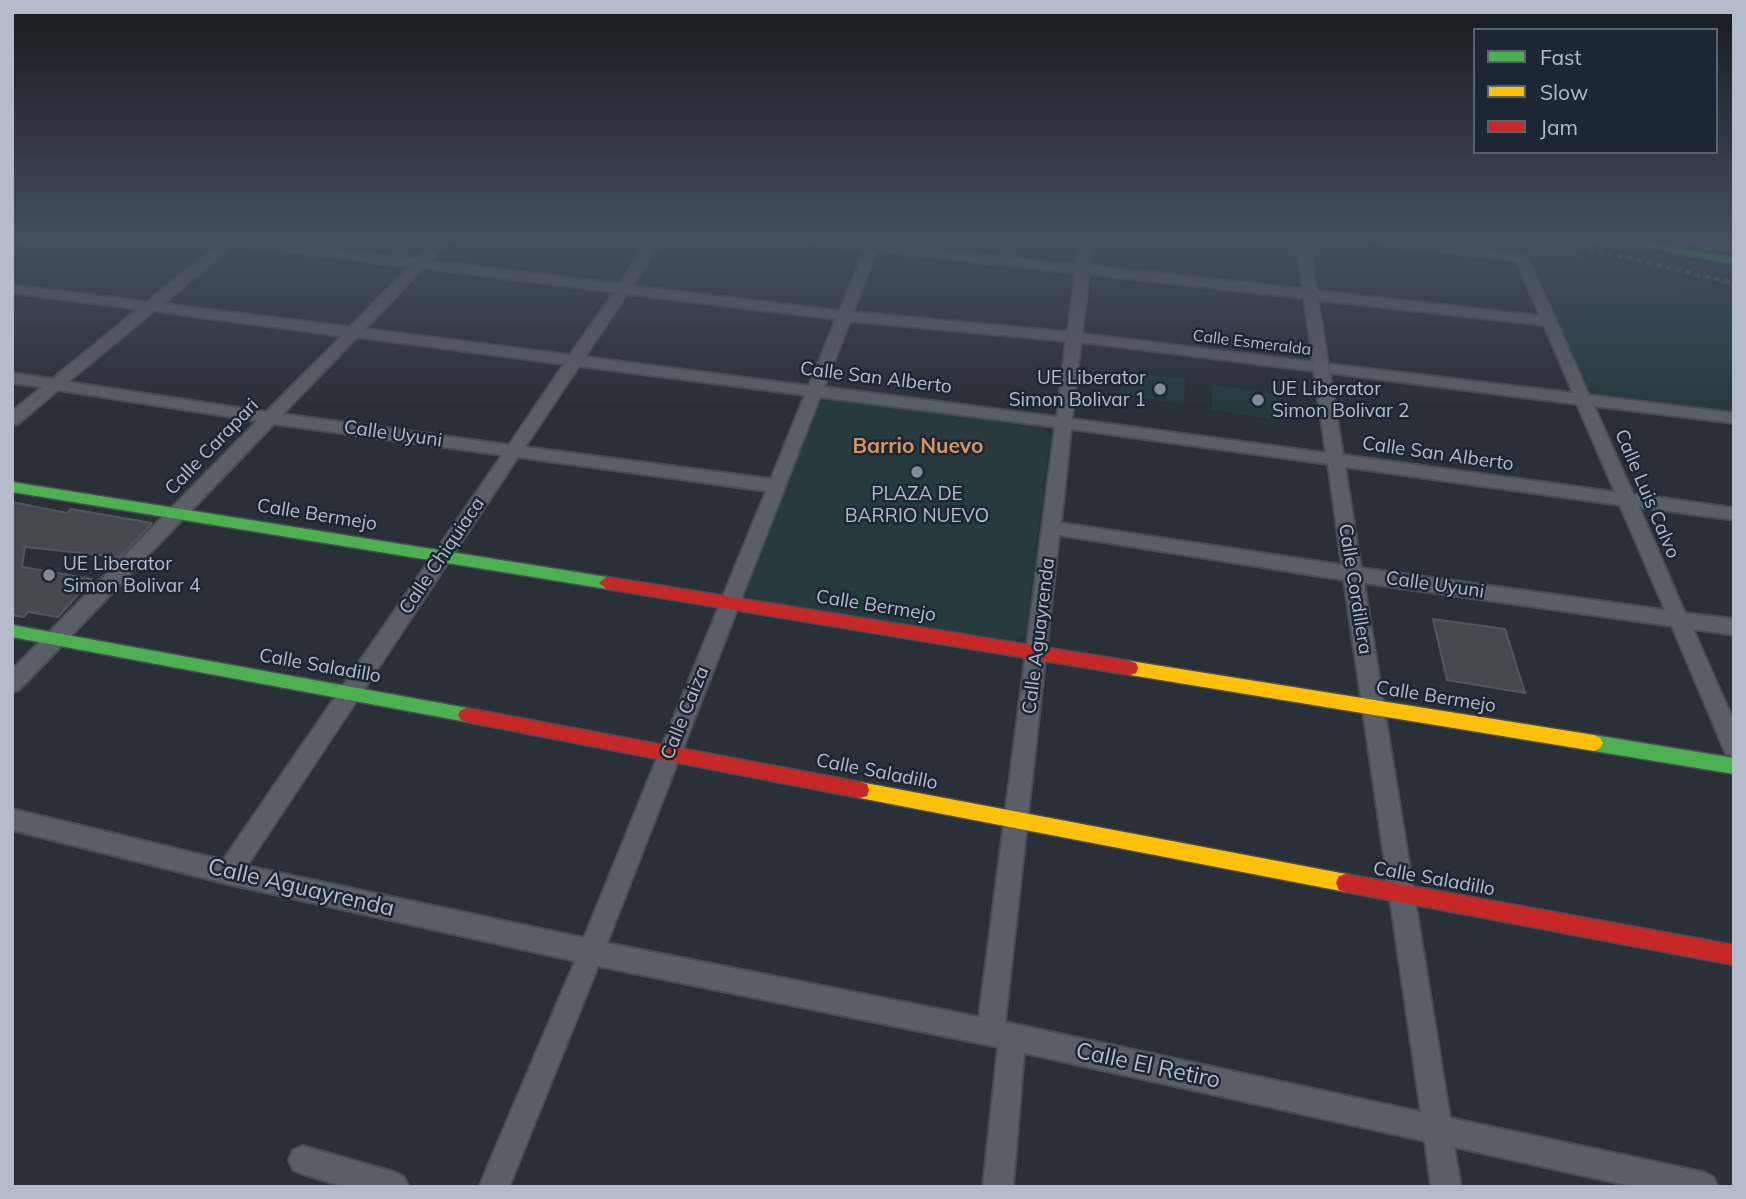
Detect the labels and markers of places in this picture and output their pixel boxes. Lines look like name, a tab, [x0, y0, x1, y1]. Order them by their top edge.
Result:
place label: UE Liberator Simon Bolivar 1	[1009, 367, 1146, 411]
place label: UE Liberator Simon Bolivar 2	[1272, 378, 1409, 422]
marker: UE Liberator Simon Bolivar 1	[1152, 381, 1168, 397]
marker: UE Liberator Simon Bolivar 2	[1250, 392, 1266, 408]
marker: PLAZA DE BARRIO NUEVO	[909, 464, 925, 480]
place label: PLAZA DE BARRIO NUEVO	[845, 483, 989, 527]
place label: UE Liberator Simon Bolivar 4	[63, 553, 200, 597]
marker: UE Liberator Simon Bolivar 4	[41, 567, 57, 583]

